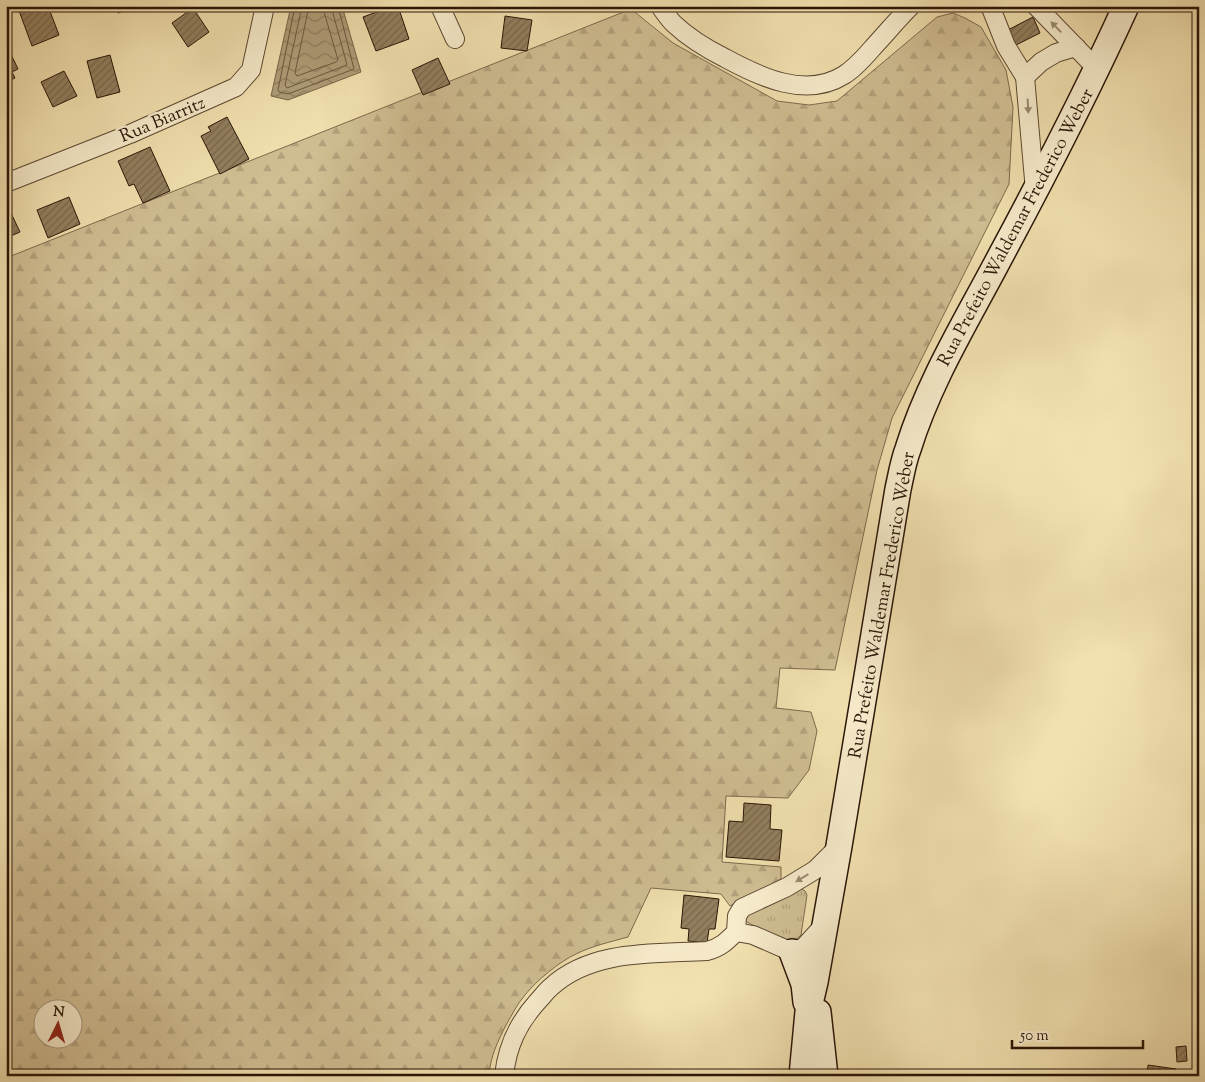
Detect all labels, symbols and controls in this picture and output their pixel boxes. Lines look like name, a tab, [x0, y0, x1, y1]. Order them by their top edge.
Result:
one-way arrow	[1051, 21, 1063, 33]
street label: Rua Prefeito Waldemar Frederico Weber	[932, 84, 1101, 371]
street label: Rua Biarritz	[116, 91, 210, 151]
one-way arrow	[1024, 99, 1032, 115]
street label: Rua Prefeito Waldemar Frederico Weber	[843, 450, 923, 761]
one-way arrow	[796, 873, 809, 882]
north arrow	[32, 1000, 82, 1050]
text: N	[53, 1003, 65, 1023]
scale bar	[1012, 1017, 1144, 1049]
text: 50 m	[1019, 1026, 1049, 1047]

